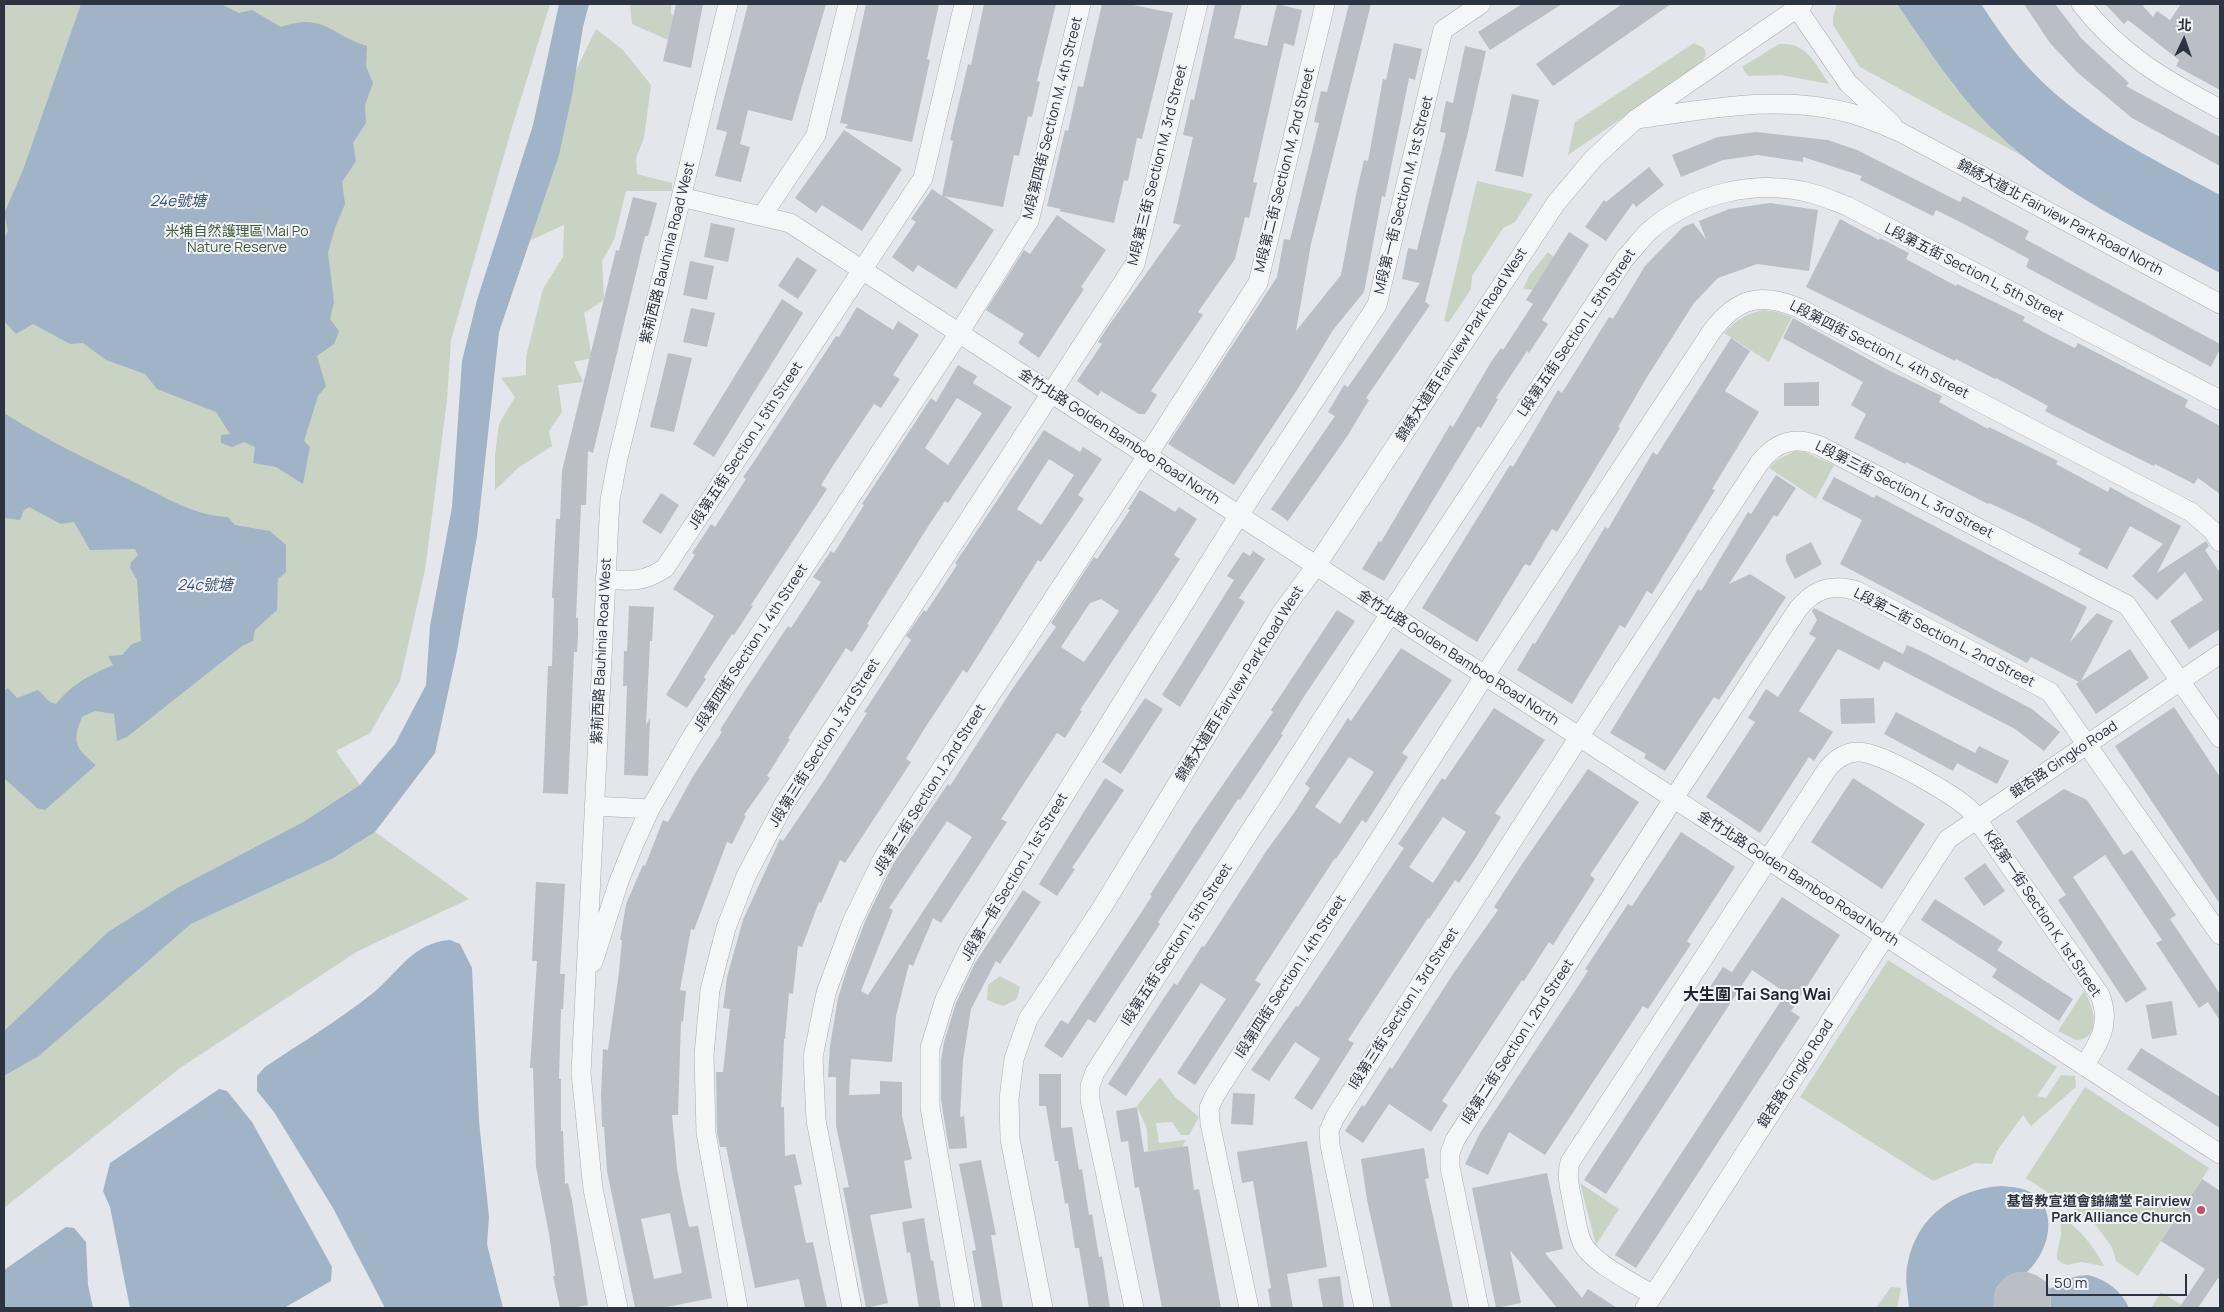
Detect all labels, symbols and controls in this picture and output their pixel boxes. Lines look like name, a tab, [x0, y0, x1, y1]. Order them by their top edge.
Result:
street label: M段第四街 Section M, 4th Street	[1020, 15, 1086, 221]
north arrow	[2159, 15, 2209, 65]
text: 北	[2177, 15, 2192, 34]
street label: M段第三街 Section M, 3rd Street	[1125, 63, 1191, 267]
street label: M段第二街 Section M, 2nd Street	[1251, 66, 1319, 274]
street label: M段第一街 Section M, 1st Street	[1371, 94, 1437, 296]
street label: 錦綉大道北 Fairview Park Road North	[1954, 156, 2166, 280]
street label: 紫荊西路 Bauhinia Road West	[637, 160, 699, 346]
water label: 24e號塘	[150, 193, 206, 211]
street label: L段第五街 Section L, 5th Street	[1882, 220, 2066, 326]
park label: 米埔自然護理區 Mai Po Nature Reserve	[165, 224, 309, 256]
street label: 錦綉大道西 Fairview Park Road West	[1393, 245, 1531, 445]
street label: L段第五街 Section L, 5th Street	[1515, 246, 1639, 420]
street label: L段第四街 Section L, 4th Street	[1787, 297, 1971, 403]
street label: J段第五街 Section J, 5th Street	[685, 359, 807, 533]
street label: 金竹北路 Golden Bamboo Road North	[1015, 366, 1223, 508]
street label: L段第三街 Section L, 3rd Street	[1812, 438, 1996, 542]
street label: 紫荊西路 Bauhinia Road West	[589, 557, 615, 745]
street label: J段第四街 Section J, 4th Street	[690, 561, 812, 735]
water label: 24c號塘	[177, 577, 233, 595]
street label: 錦綉大道西 Fairview Park Road West	[1173, 583, 1307, 785]
street label: L段第二街 Section L, 2nd Street	[1851, 585, 2037, 691]
street label: 金竹北路 Golden Bamboo Road North	[1354, 587, 1562, 729]
street label: J段第三街 Section J, 3rd Street	[766, 656, 884, 830]
street label: J段第二街 Section J, 2nd Street	[870, 701, 990, 879]
street label: 銀杏路 Gingko Road	[2007, 718, 2121, 802]
street label: J段第一街 Section J, 1st Street	[958, 790, 1072, 964]
street label: 金竹北路 Golden Bamboo Road North	[1694, 808, 1902, 950]
street label: K段第一街 Section K, 1st Street	[1980, 828, 2104, 1000]
street label: I段第五街 Section I, 5th Street	[1118, 860, 1236, 1030]
street label: I段第四街 Section I, 4th Street	[1232, 892, 1350, 1062]
street label: I段第三街 Section I, 3rd Street	[1345, 925, 1463, 1093]
street label: I段第二街 Section I, 2nd Street	[1458, 956, 1578, 1128]
district label: 大生圍 Tai Sang Wai	[1683, 986, 1831, 1006]
street label: 銀杏路 Gingko Road	[1755, 1017, 1837, 1131]
place label: 基督教宣道會錦繡堂 Fairview Park Alliance Church	[2007, 1194, 2191, 1226]
marker: 基督教宣道會錦繡堂 Fairview Park Alliance Church	[2195, 1204, 2207, 1216]
scale bar	[2049, 1264, 2190, 1296]
text: 50 m	[2054, 1272, 2088, 1293]

